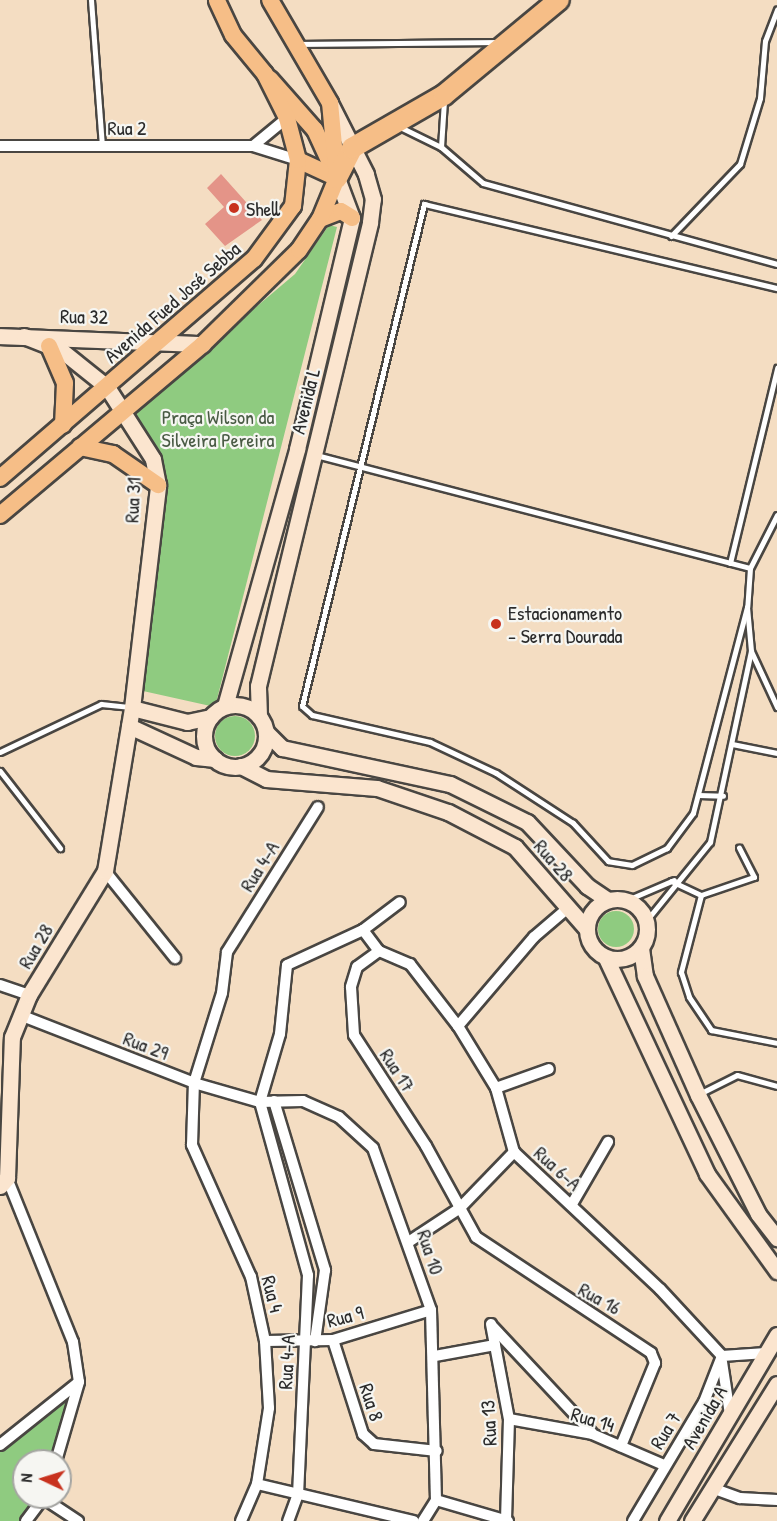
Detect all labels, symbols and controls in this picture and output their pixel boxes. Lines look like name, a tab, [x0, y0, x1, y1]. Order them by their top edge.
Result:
street label: Rua 2	[108, 115, 146, 139]
place label: Shell	[246, 196, 280, 220]
marker: Shell	[227, 201, 241, 215]
street label: Avenida Fued José Sebba	[99, 236, 245, 368]
street label: Rua 32	[60, 304, 108, 328]
street label: Avenida L	[285, 366, 325, 436]
park label: Praça Wilson da Silveira Pereira	[162, 404, 274, 451]
street label: Rua 31	[119, 477, 145, 523]
place label: Estacionamento - Serra Dourada	[508, 600, 622, 647]
marker: Estacionamento - Serra Dourada	[489, 617, 503, 631]
street label: Rua 28	[529, 834, 579, 886]
street label: Rua 4-A	[234, 836, 284, 896]
street label: Rua 28	[12, 919, 58, 973]
street label: Rua 29	[120, 1026, 172, 1064]
street label: Rua 17	[375, 1044, 421, 1096]
street label: Rua 6-A	[529, 1141, 587, 1195]
street label: Rua 10	[413, 1227, 449, 1277]
street label: Rua 4	[257, 1273, 289, 1315]
street label: Rua 16	[575, 1277, 625, 1319]
street label: Rua 9	[324, 1300, 366, 1332]
street label: Rua 4-A	[273, 1334, 299, 1390]
street label: Rua 8	[355, 1380, 389, 1424]
street label: Avenida A	[676, 1381, 732, 1453]
street label: Rua 13	[475, 1400, 501, 1446]
street label: Rua 14	[568, 1401, 618, 1437]
street label: Rua 7	[644, 1407, 686, 1453]
north arrow	[12, 1449, 72, 1509]
text: N	[15, 1473, 37, 1483]

